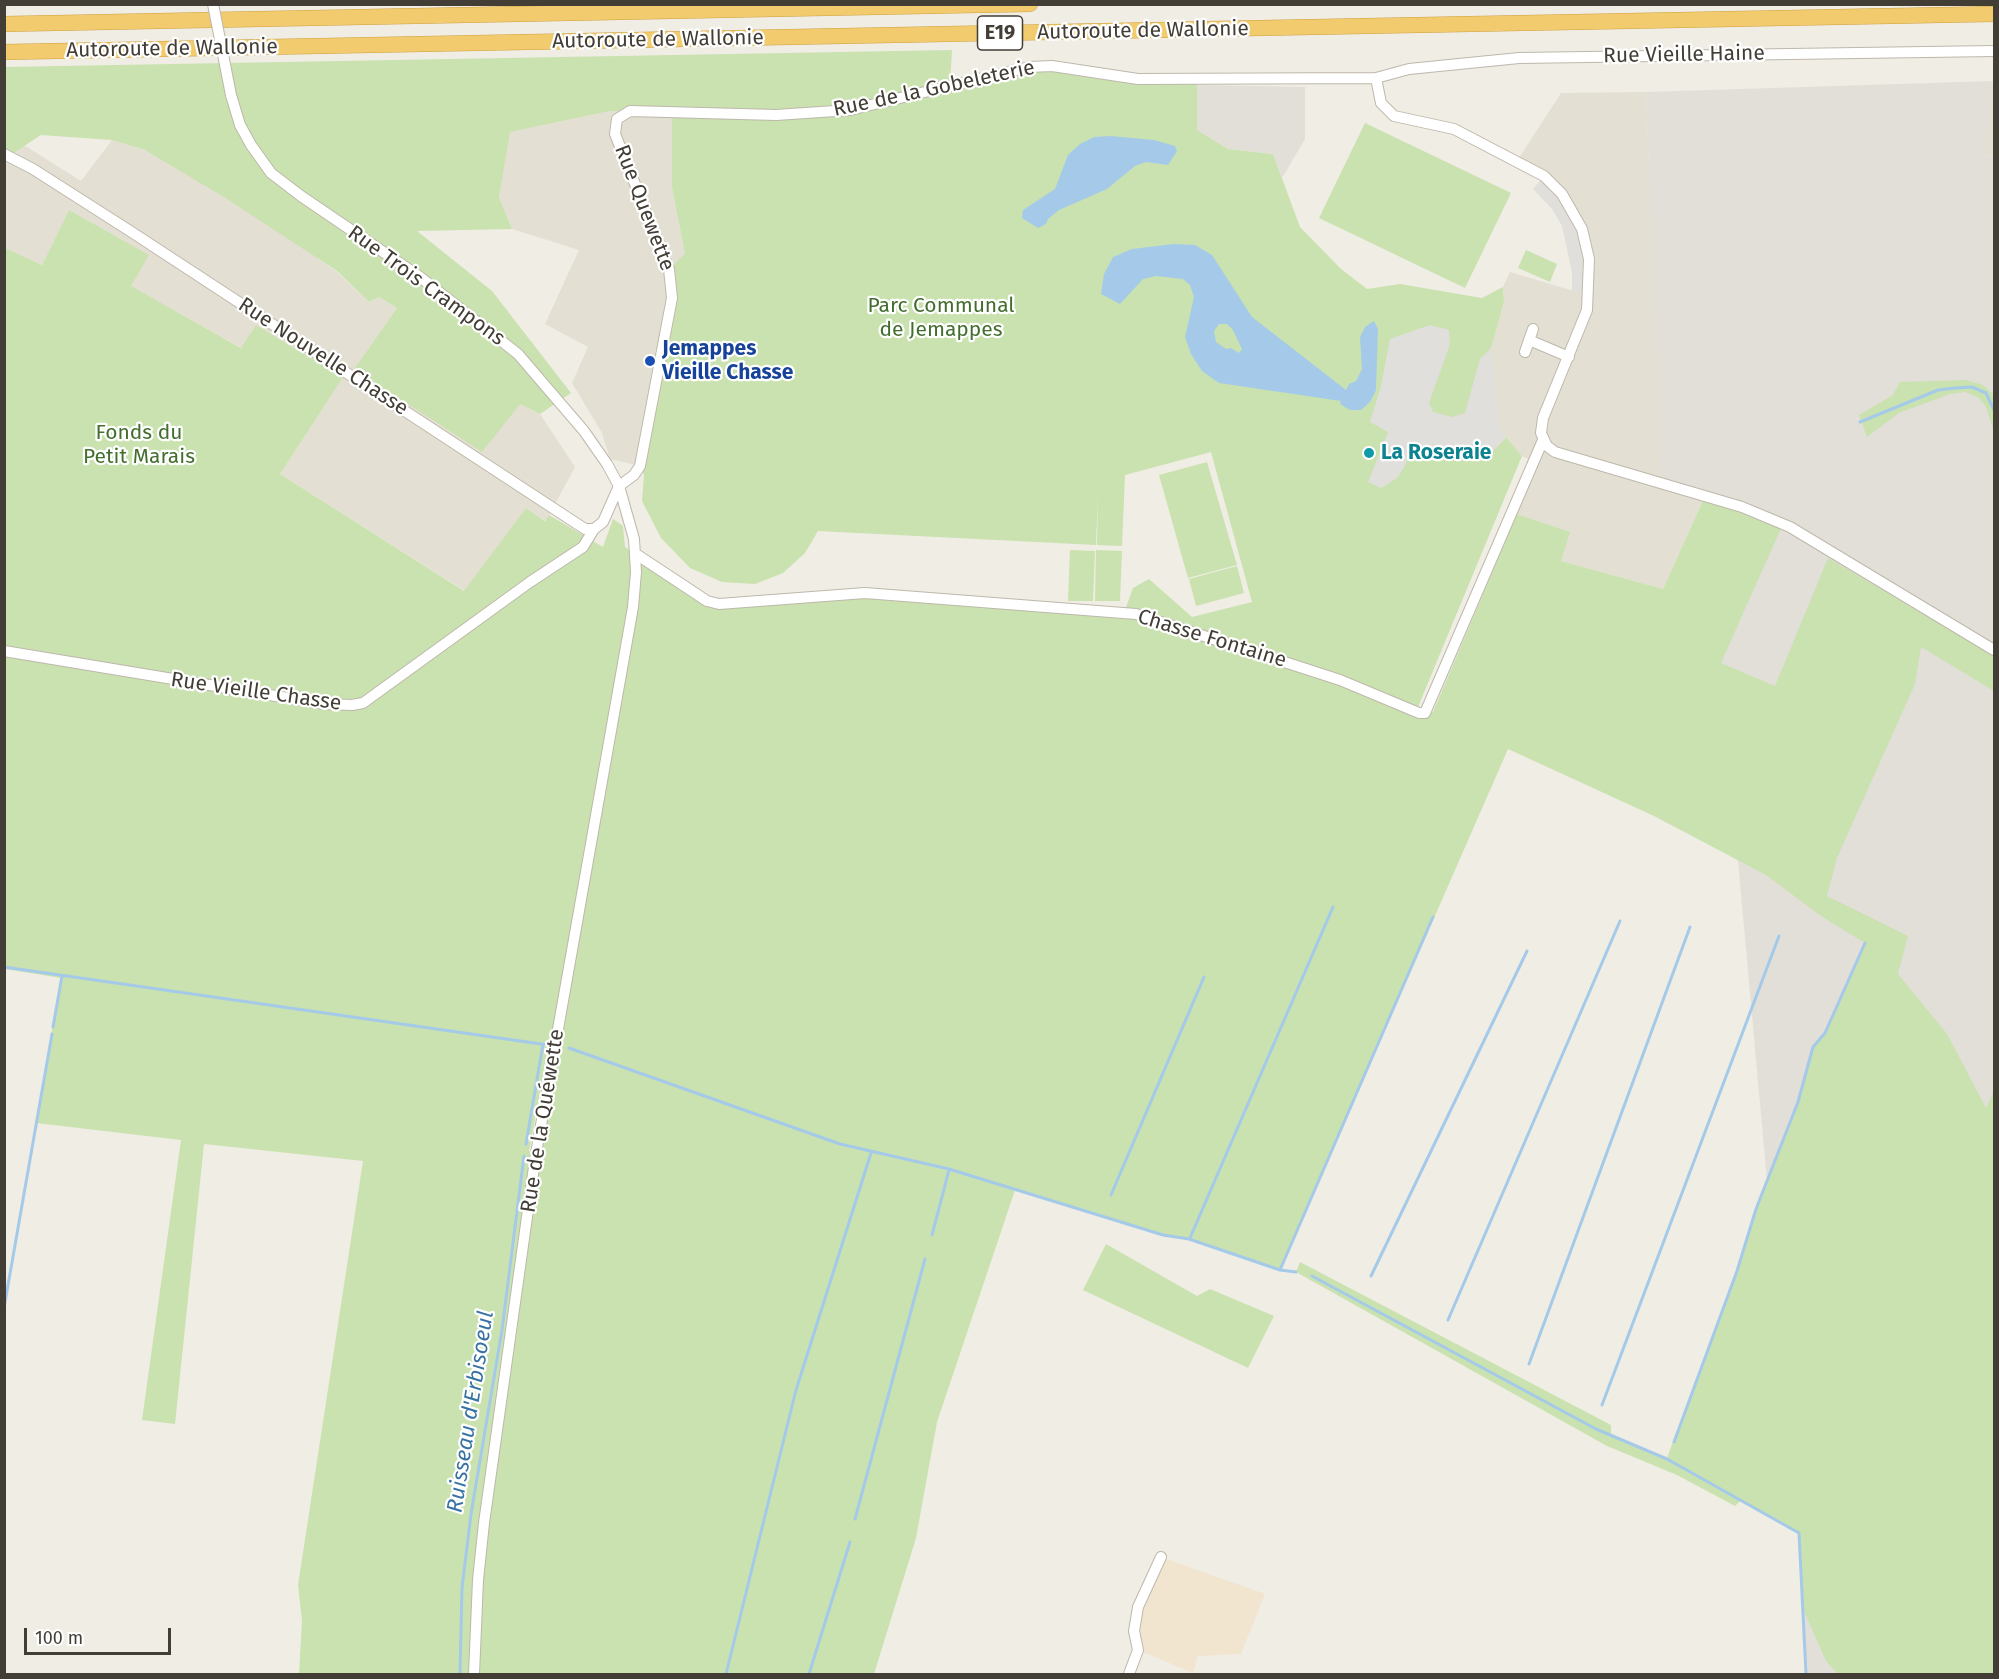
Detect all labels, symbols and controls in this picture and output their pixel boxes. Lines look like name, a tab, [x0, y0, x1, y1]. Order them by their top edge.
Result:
road number: E19	[978, 16, 1022, 50]
street label: Autoroute de Wallonie	[1037, 17, 1249, 45]
street label: Autoroute de Wallonie	[552, 26, 764, 54]
street label: Autoroute de Wallonie	[66, 35, 278, 63]
street label: Rue Vieille Haine	[1603, 41, 1765, 69]
street label: Rue de la Gobeleterie	[831, 55, 1037, 123]
street label: Rue Quewette	[608, 141, 680, 275]
street label: Rue Trois Crampons	[342, 220, 510, 352]
street label: Rue Nouvelle Chasse	[233, 293, 413, 421]
park label: Parc Communal de Jemappes	[867, 293, 1015, 343]
place label: Jemappes Vieille Chasse	[662, 336, 793, 386]
marker: Jemappes Vieille Chasse	[643, 354, 657, 368]
park label: Fonds du Petit Marais	[83, 420, 195, 470]
place label: La Roseraie	[1381, 440, 1491, 466]
marker: La Roseraie	[1362, 446, 1376, 460]
street label: Chasse Fontaine	[1135, 604, 1289, 674]
street label: Rue Vieille Chasse	[169, 668, 343, 716]
street label: Rue de la Quéwette	[516, 1027, 570, 1215]
water label: Ruisseau d'Erbisoeul	[442, 1309, 500, 1515]
scale bar	[27, 1616, 174, 1654]
text: 100 m	[35, 1627, 83, 1649]

